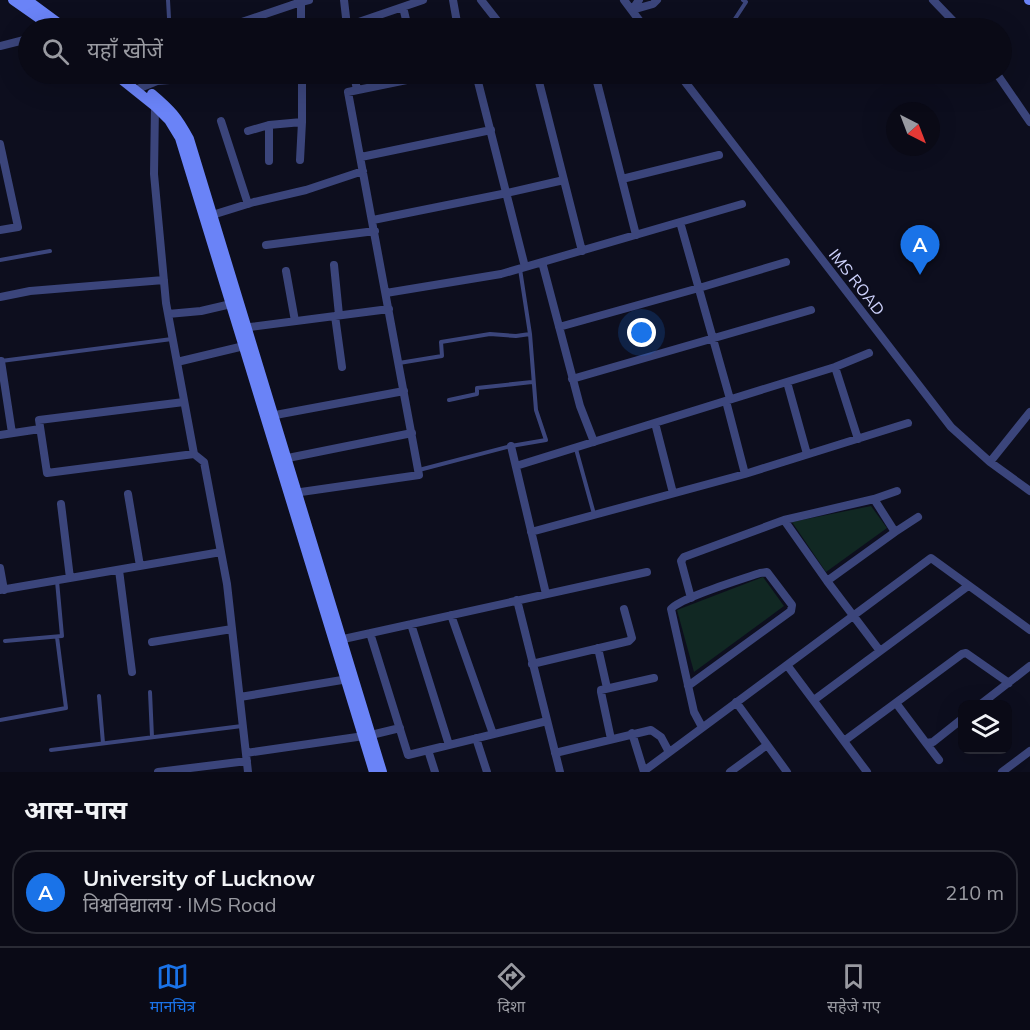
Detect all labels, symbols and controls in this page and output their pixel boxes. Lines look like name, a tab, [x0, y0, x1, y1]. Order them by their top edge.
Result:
search box	[18, 18, 1012, 84]
icon: search	[39, 35, 72, 68]
text: यहाँ खोजें	[87, 36, 163, 64]
north arrow	[886, 102, 940, 156]
pin: A	[900, 226, 940, 275]
street label: IMS ROAD	[825, 245, 889, 319]
your location	[627, 318, 656, 347]
map controls	[958, 700, 1012, 754]
button: layers	[958, 700, 1012, 754]
text: आस-पास	[24, 793, 127, 826]
text: University of Lucknow	[83, 864, 315, 892]
text: A	[38, 880, 53, 905]
text: 210 m	[945, 880, 1004, 905]
text: विश्वविद्यालय · IMS Road	[83, 892, 276, 917]
tab: मानचित्र	[150, 960, 195, 1019]
tab: दिशा	[495, 960, 528, 1019]
tab: सहेजे गए	[827, 960, 880, 1019]

